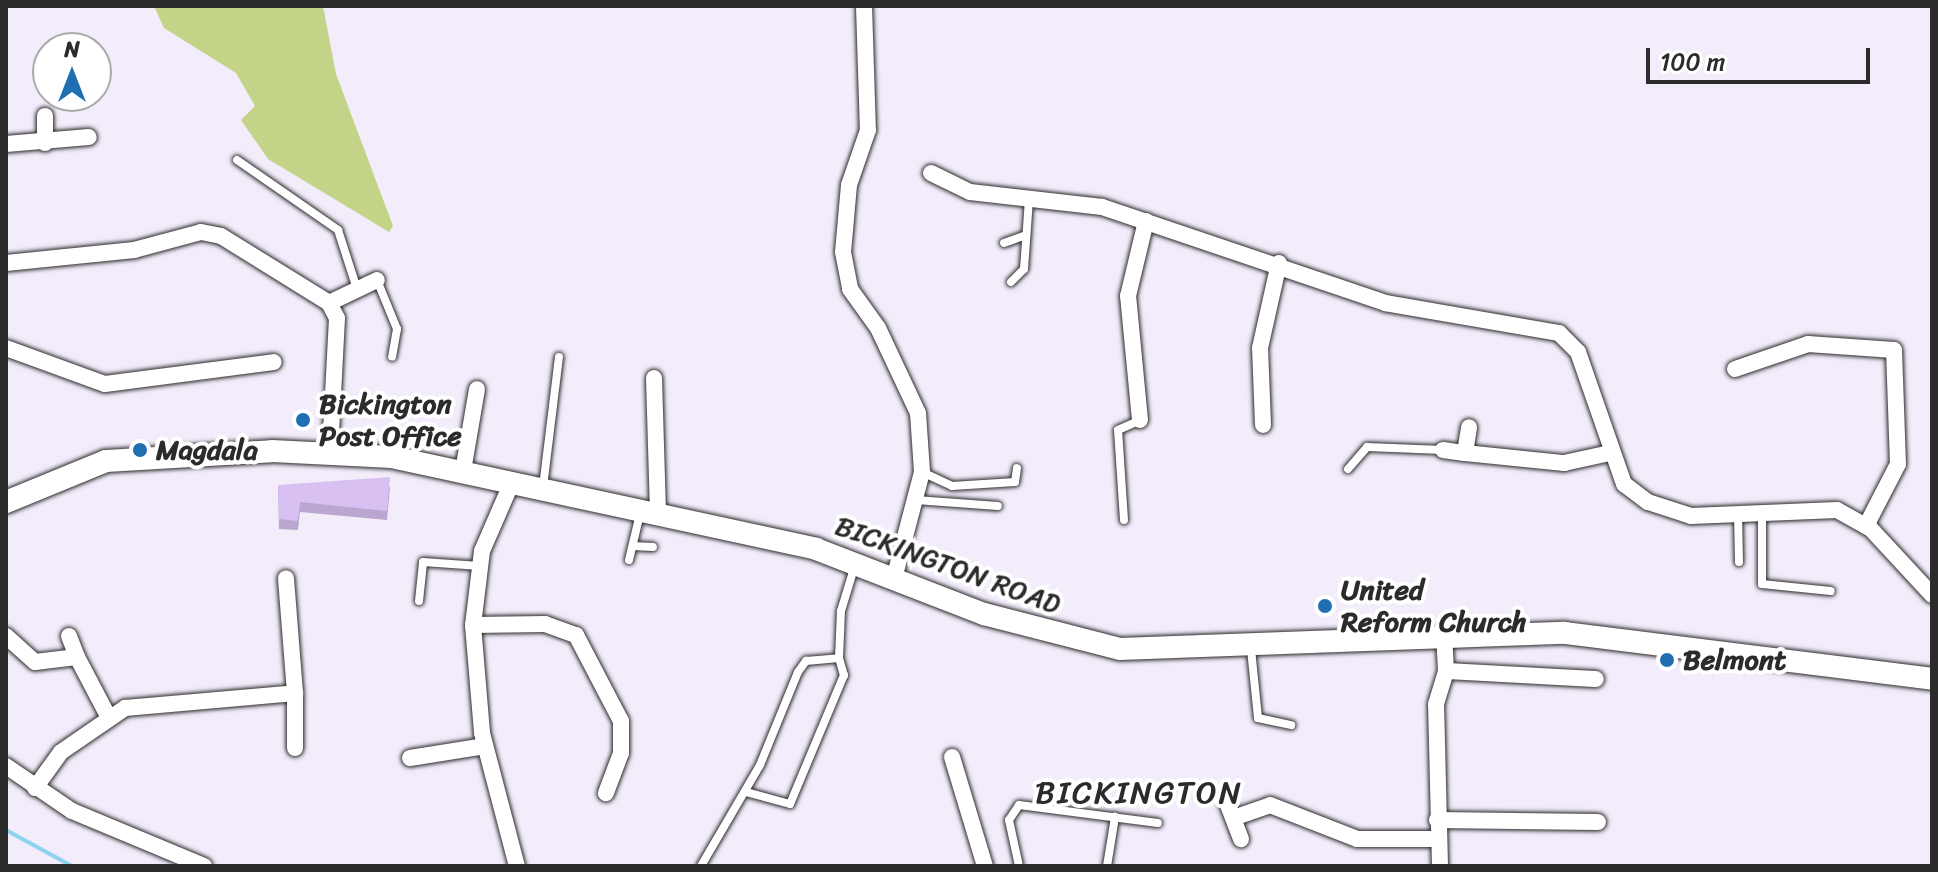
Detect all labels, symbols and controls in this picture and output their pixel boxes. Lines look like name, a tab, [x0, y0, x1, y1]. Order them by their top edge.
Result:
text: N	[64, 30, 80, 69]
north arrow	[32, 32, 112, 112]
scale bar	[1650, 32, 1874, 82]
text: 100 m	[1660, 41, 1725, 83]
place label: Bickington Post Office	[319, 387, 462, 453]
marker: Bickington Post Office	[294, 411, 312, 429]
place label: Magdala	[156, 433, 258, 467]
marker: Magdala	[131, 441, 149, 459]
street label: BICKINGTON ROAD	[831, 509, 1065, 621]
place label: United Reform Church	[1341, 573, 1527, 639]
marker: United Reform Church	[1316, 597, 1334, 615]
place label: Belmont	[1683, 643, 1786, 677]
marker: Belmont	[1658, 651, 1676, 669]
district label: BICKINGTON	[1038, 774, 1240, 812]

